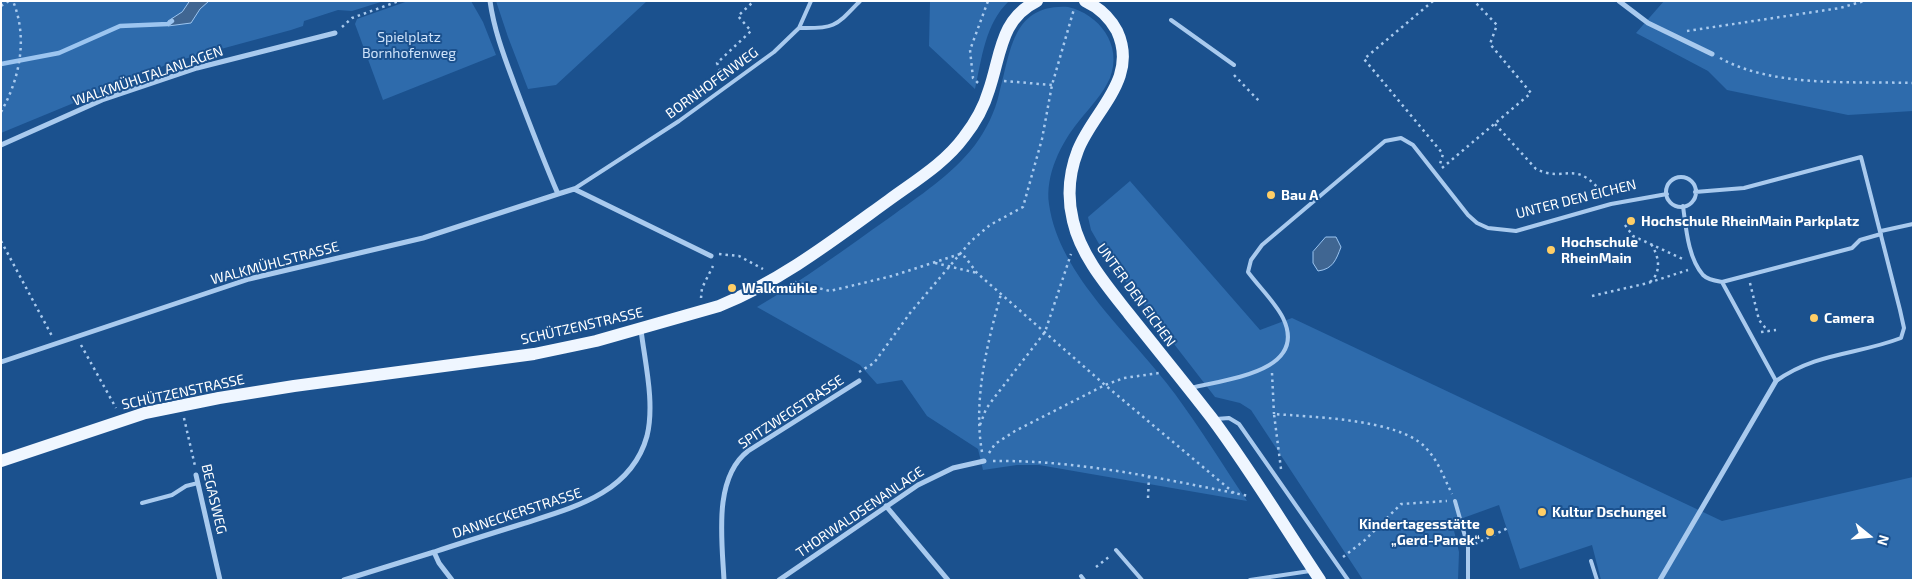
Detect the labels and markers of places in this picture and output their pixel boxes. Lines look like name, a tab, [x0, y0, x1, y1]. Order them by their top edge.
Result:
place label: Bau A	[1281, 187, 1318, 203]
marker: Bau A	[1265, 189, 1277, 201]
place label: Hochschule RheinMain Parkplatz	[1641, 213, 1859, 229]
marker: Hochschule RheinMain Parkplatz	[1625, 215, 1637, 227]
place label: Hochschule RheinMain	[1561, 234, 1638, 266]
marker: Hochschule RheinMain	[1545, 244, 1557, 256]
place label: Walkmühle	[742, 280, 817, 296]
marker: Walkmühle	[726, 282, 738, 294]
place label: Camera	[1824, 310, 1874, 326]
marker: Camera	[1808, 312, 1820, 324]
place label: Kultur Dschungel	[1552, 504, 1666, 520]
marker: Kultur Dschungel	[1536, 506, 1548, 518]
place label: Kindertagesstätte „Gerd-Panek“	[1359, 516, 1480, 548]
marker: Kindertagesstätte „Gerd-Panek“	[1484, 526, 1496, 538]

